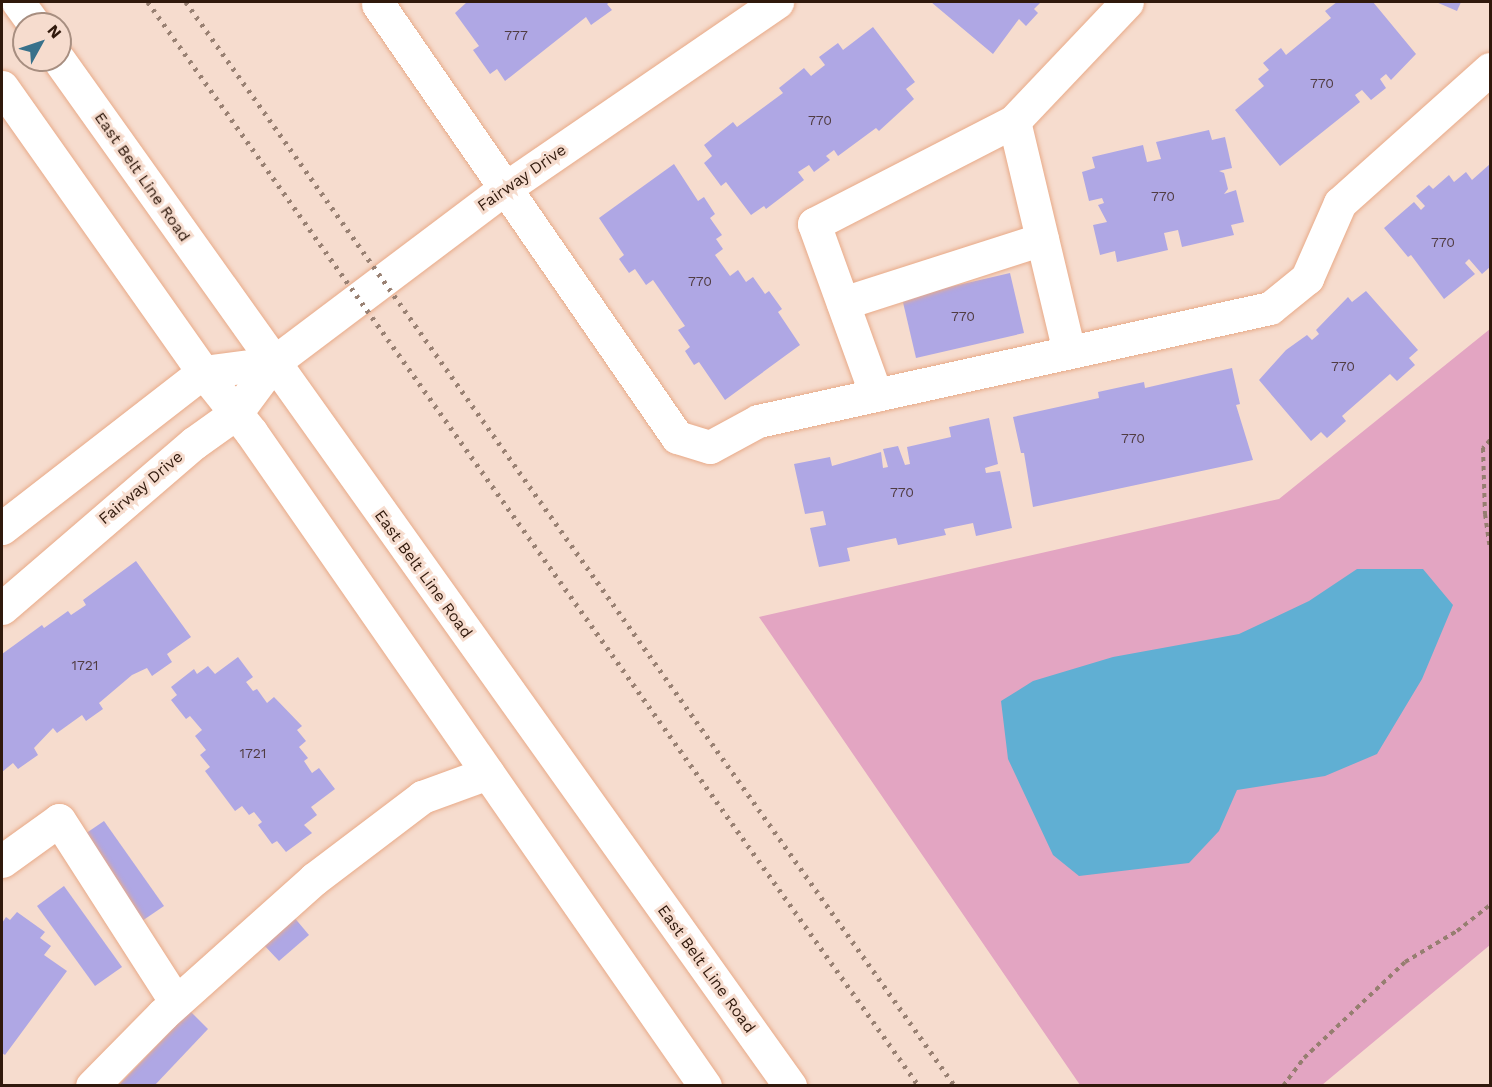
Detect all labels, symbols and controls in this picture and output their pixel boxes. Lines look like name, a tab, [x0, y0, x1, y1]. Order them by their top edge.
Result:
north arrow	[12, 12, 72, 72]
text: N	[44, 21, 66, 42]
house number: 777	[504, 27, 528, 43]
house number: 770	[1310, 75, 1334, 91]
street label: East Belt Line Road	[90, 109, 194, 245]
house number: 770	[808, 112, 832, 128]
street label: Fairway Drive	[474, 140, 570, 216]
house number: 770	[1151, 188, 1175, 204]
house number: 770	[1431, 234, 1455, 250]
house number: 770	[688, 273, 712, 289]
house number: 770	[951, 308, 975, 324]
house number: 770	[1331, 358, 1355, 374]
house number: 770	[1121, 430, 1145, 446]
street label: Fairway Drive	[95, 447, 187, 529]
house number: 770	[890, 484, 914, 500]
street label: East Belt Line Road	[370, 506, 476, 642]
house number: 1721	[72, 657, 98, 673]
house number: 1721	[240, 745, 266, 761]
street label: East Belt Line Road	[653, 901, 759, 1037]

